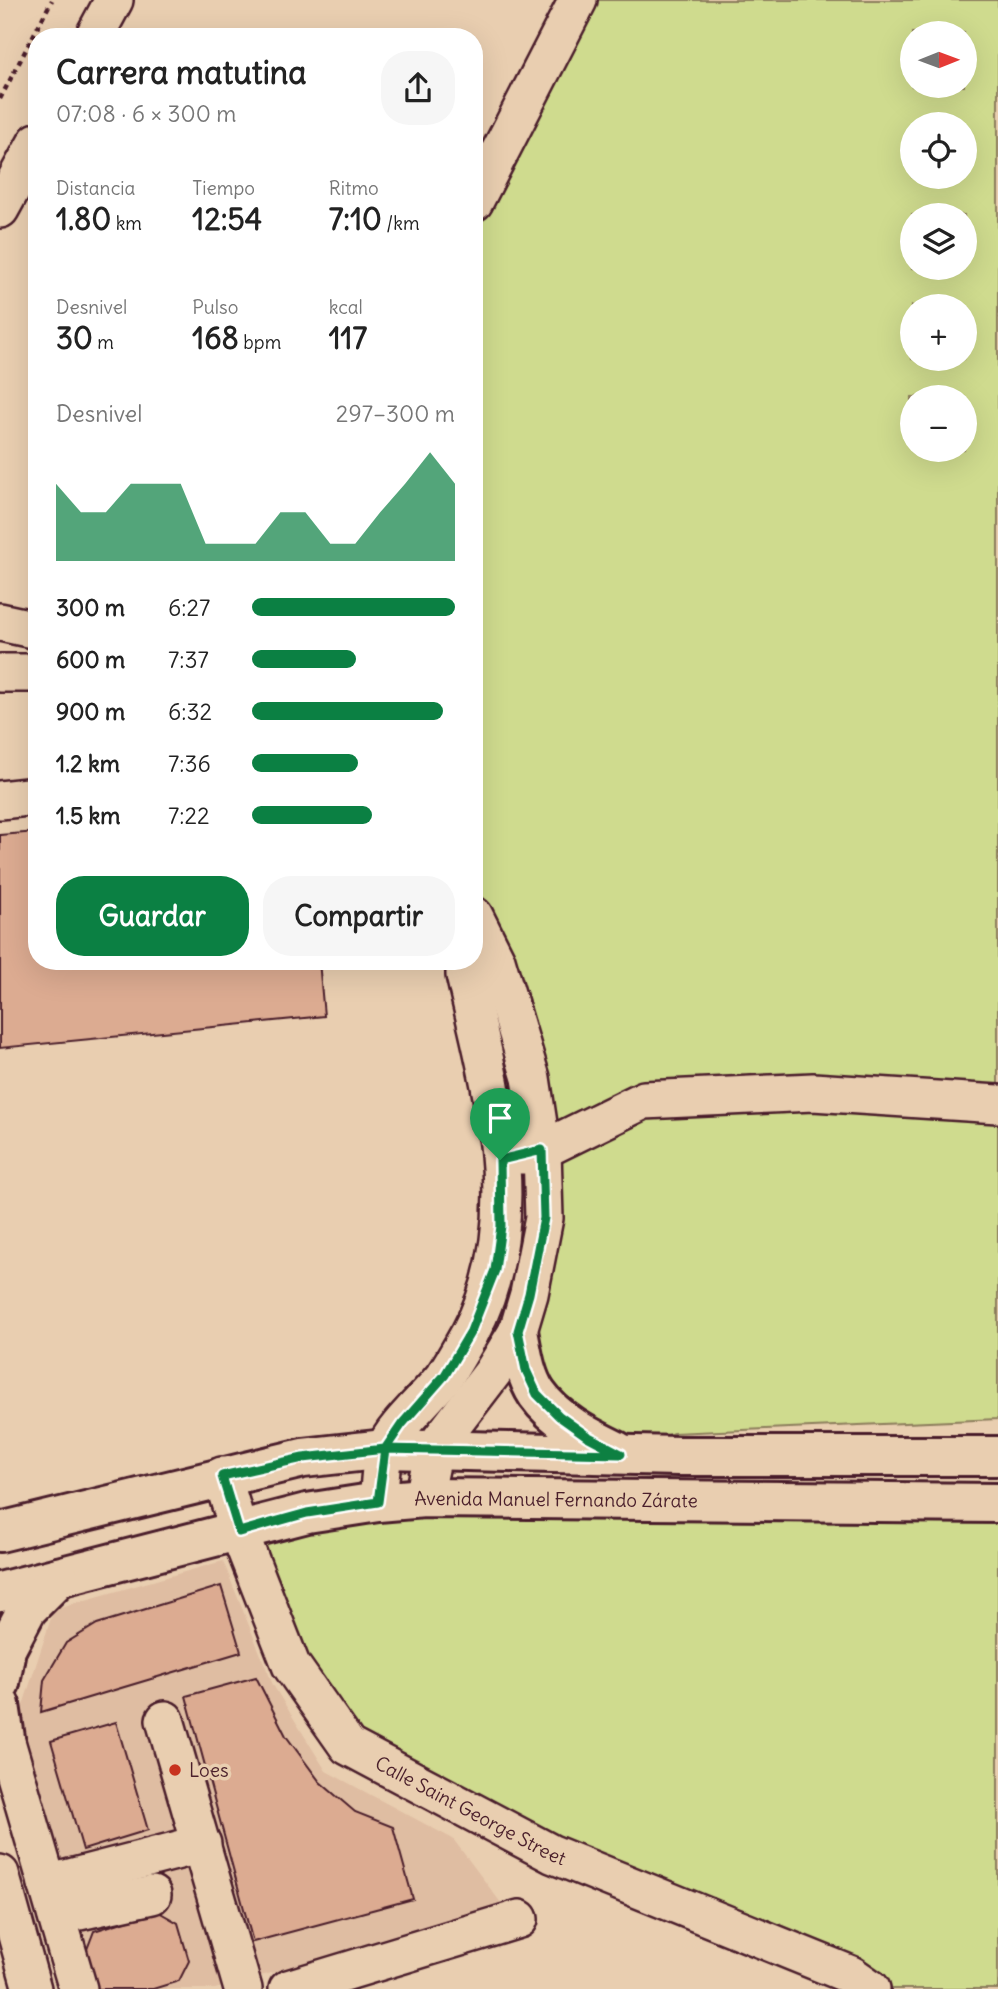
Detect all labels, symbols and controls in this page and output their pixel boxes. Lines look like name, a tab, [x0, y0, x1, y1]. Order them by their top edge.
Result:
north arrow	[900, 21, 976, 98]
map controls	[900, 21, 977, 462]
button: share	[381, 51, 455, 125]
text: Carrera matutina	[56, 52, 307, 93]
text: 07:08 · 6 × 300 m	[56, 99, 237, 128]
button: locate	[900, 112, 977, 189]
text: Distancia	[56, 176, 135, 200]
text: Tiempo	[192, 176, 255, 200]
text: Ritmo	[329, 176, 379, 200]
text: 1.80	[56, 200, 111, 238]
text: 12:54	[192, 200, 262, 238]
text: 7:10	[329, 200, 382, 238]
button: layers	[900, 203, 977, 280]
text: km	[111, 211, 142, 235]
text: /km	[382, 211, 420, 235]
button: +	[900, 294, 977, 371]
text: Desnivel	[56, 295, 127, 319]
text: Pulso	[192, 295, 238, 319]
text: kcal	[329, 295, 363, 319]
text: 30	[56, 319, 93, 357]
text: 168	[192, 319, 239, 357]
text: 117	[329, 319, 367, 357]
text: m	[93, 330, 114, 354]
text: bpm	[239, 330, 281, 354]
button: −	[900, 385, 977, 462]
text: Desnivel	[56, 399, 142, 428]
text: 297–300 m	[336, 399, 455, 428]
text: 300 m	[56, 593, 125, 622]
text: 6:27	[168, 593, 210, 622]
text: 600 m	[56, 645, 125, 674]
text: 7:37	[168, 645, 209, 674]
text: 900 m	[56, 697, 125, 726]
text: 6:32	[168, 697, 212, 726]
text: 1.2 km	[56, 749, 120, 778]
text: 7:36	[168, 749, 211, 778]
text: 1.5 km	[56, 801, 121, 830]
text: 7:22	[168, 801, 210, 830]
button: Guardar	[56, 876, 249, 956]
button: Compartir	[263, 876, 455, 956]
pin	[470, 1088, 530, 1160]
icon: arrive	[481, 1099, 519, 1137]
street label: Avenida Manuel Fernando Zárate	[413, 1486, 698, 1512]
street label: Calle Saint George Street	[371, 1751, 569, 1870]
place label: Loes	[189, 1758, 229, 1782]
marker: Loes	[167, 1762, 183, 1778]

